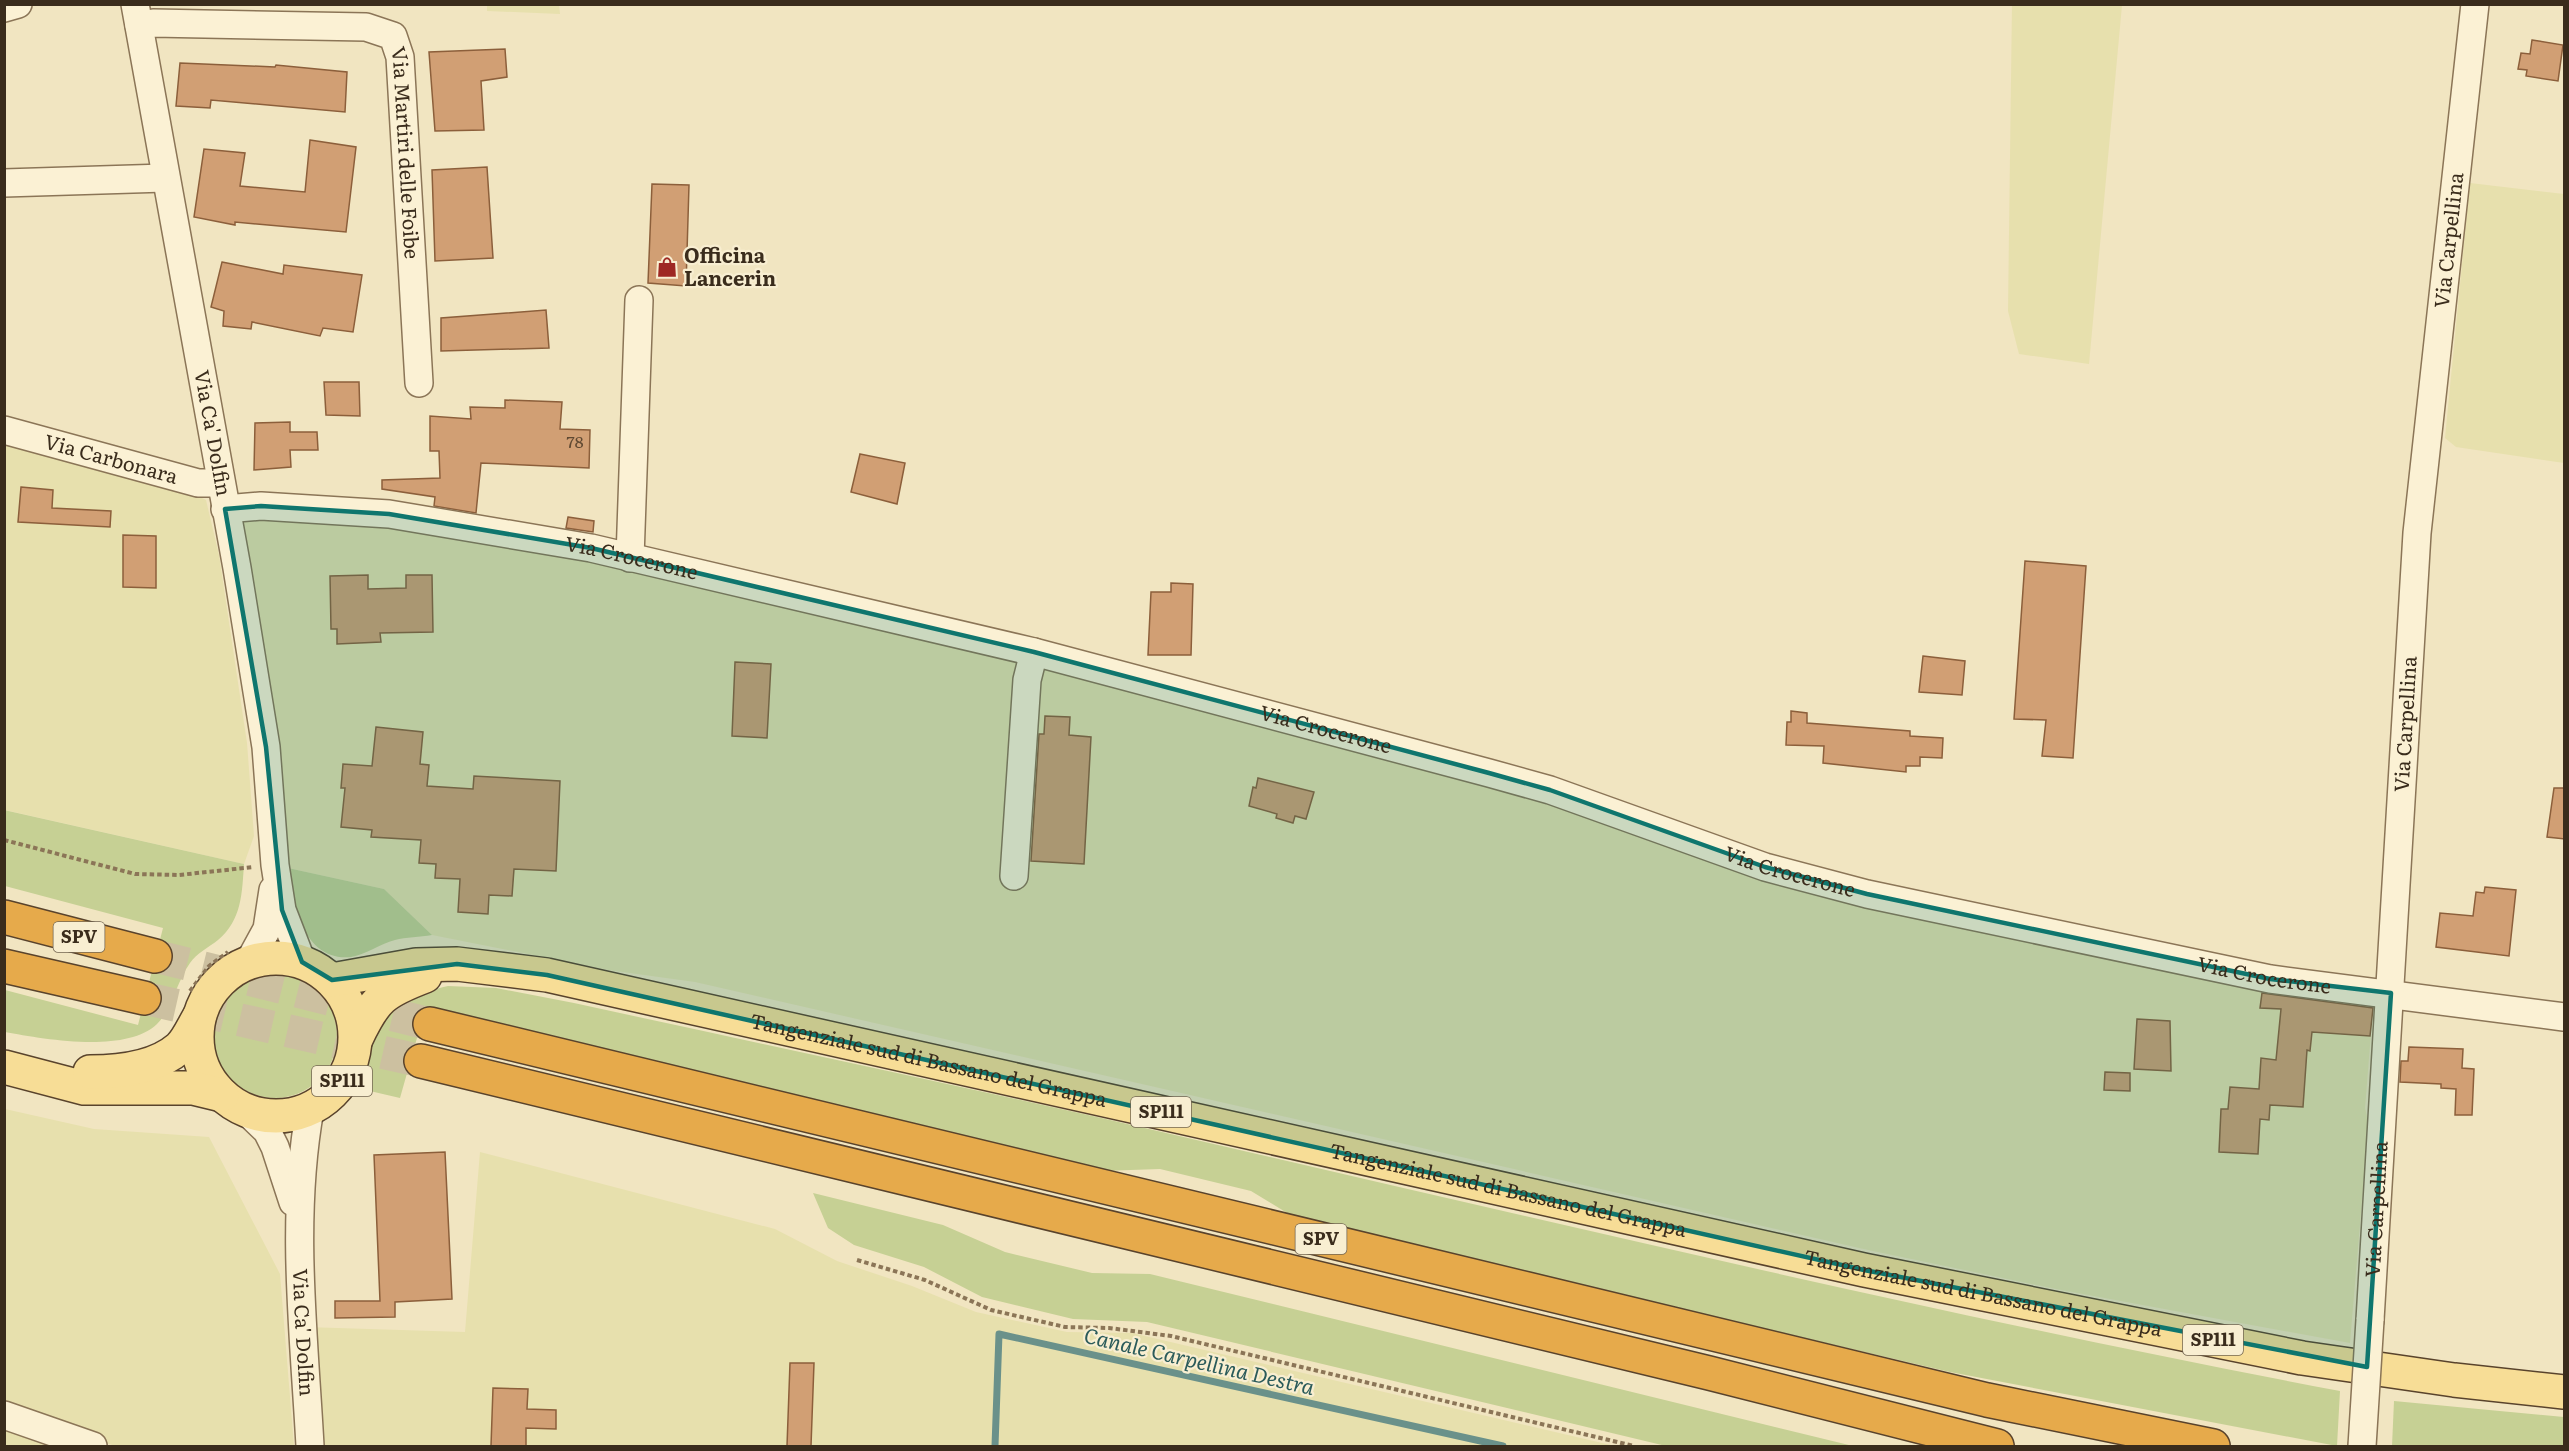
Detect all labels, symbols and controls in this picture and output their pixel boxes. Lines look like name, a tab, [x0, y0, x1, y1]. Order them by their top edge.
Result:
street label: Via Martiri delle Foibe	[385, 42, 429, 260]
street label: Via Carpellina	[2425, 170, 2469, 309]
place label: Officina Lancerin	[684, 239, 776, 292]
shop icon: Officina Lancerin	[655, 255, 679, 279]
street label: Via Ca' Dolfin	[188, 367, 241, 498]
street label: Via Carbonara	[42, 425, 182, 490]
house number: 78	[567, 429, 584, 453]
street label: Via Crocerone	[563, 527, 701, 586]
street label: Via Carpellina	[2385, 655, 2423, 793]
street label: Via Crocerone	[1257, 696, 1395, 759]
street label: Via Crocerone	[1721, 837, 1859, 903]
road number: SPV	[54, 922, 104, 952]
street label: Via Crocerone	[2195, 947, 2333, 1000]
street label: Tangenziale sud di Bassano del Grappa	[748, 1004, 1110, 1113]
road number: SP111	[312, 1066, 372, 1096]
road number: SP111	[1131, 1097, 1191, 1127]
street label: Tangenziale sud di Bassano del Grappa	[1327, 1134, 1690, 1243]
street label: Via Carpellina	[2356, 1140, 2394, 1278]
road number: SPV	[1296, 1224, 1346, 1254]
street label: Tangenziale sud di Bassano del Grappa	[1802, 1240, 2165, 1343]
street label: Via Ca' Dolfin	[287, 1268, 324, 1397]
water label: Canale Carpellina Destra	[1081, 1318, 1318, 1401]
road number: SP111	[2183, 1325, 2243, 1355]

